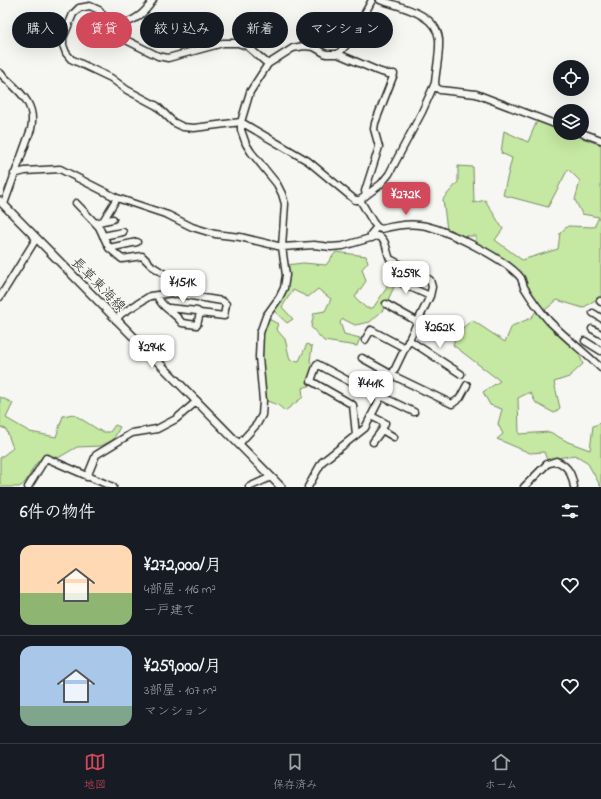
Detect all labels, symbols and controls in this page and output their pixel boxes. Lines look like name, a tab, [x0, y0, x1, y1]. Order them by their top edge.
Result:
chip: 購入	[12, 12, 68, 48]
chip: 賃貸	[76, 12, 132, 48]
chip: 絞り込み	[140, 12, 224, 48]
chip: 新着	[232, 12, 288, 48]
chip: マンション	[296, 12, 393, 48]
map controls	[553, 60, 589, 140]
button: locate	[553, 60, 589, 96]
button: layers	[553, 104, 589, 140]
pin: ¥272K	[378, 182, 434, 216]
text: ¥272K	[391, 185, 421, 204]
street label: 長草東海線	[66, 253, 130, 317]
pin: ¥259K	[378, 261, 434, 295]
text: ¥259K	[391, 264, 421, 283]
pin: ¥151K	[155, 270, 211, 304]
text: ¥151K	[169, 273, 197, 292]
pin: ¥262K	[412, 315, 468, 349]
text: ¥262K	[425, 318, 455, 337]
pin: ¥294K	[124, 335, 180, 369]
text: ¥294K	[138, 338, 166, 357]
pin: ¥441K	[343, 371, 399, 405]
text: ¥441K	[358, 374, 384, 393]
text: 6件の物件	[20, 500, 95, 525]
icon: filters	[559, 500, 581, 522]
text: ¥272,000/月	[144, 553, 222, 578]
icon: home	[52, 561, 100, 609]
icon: heart	[559, 574, 581, 596]
text: 4部屋 · 116 m²	[144, 580, 216, 599]
text: 一戸建て	[144, 601, 196, 620]
text: ¥259,000/月	[144, 654, 221, 679]
icon: home	[52, 662, 100, 710]
icon: heart	[559, 675, 581, 697]
text: 3部屋 · 107 m²	[144, 681, 217, 700]
text: マンション	[144, 702, 208, 721]
tab: 地図	[84, 751, 106, 793]
tab: 保存済み	[273, 751, 317, 793]
tab: ホーム	[485, 751, 517, 793]

